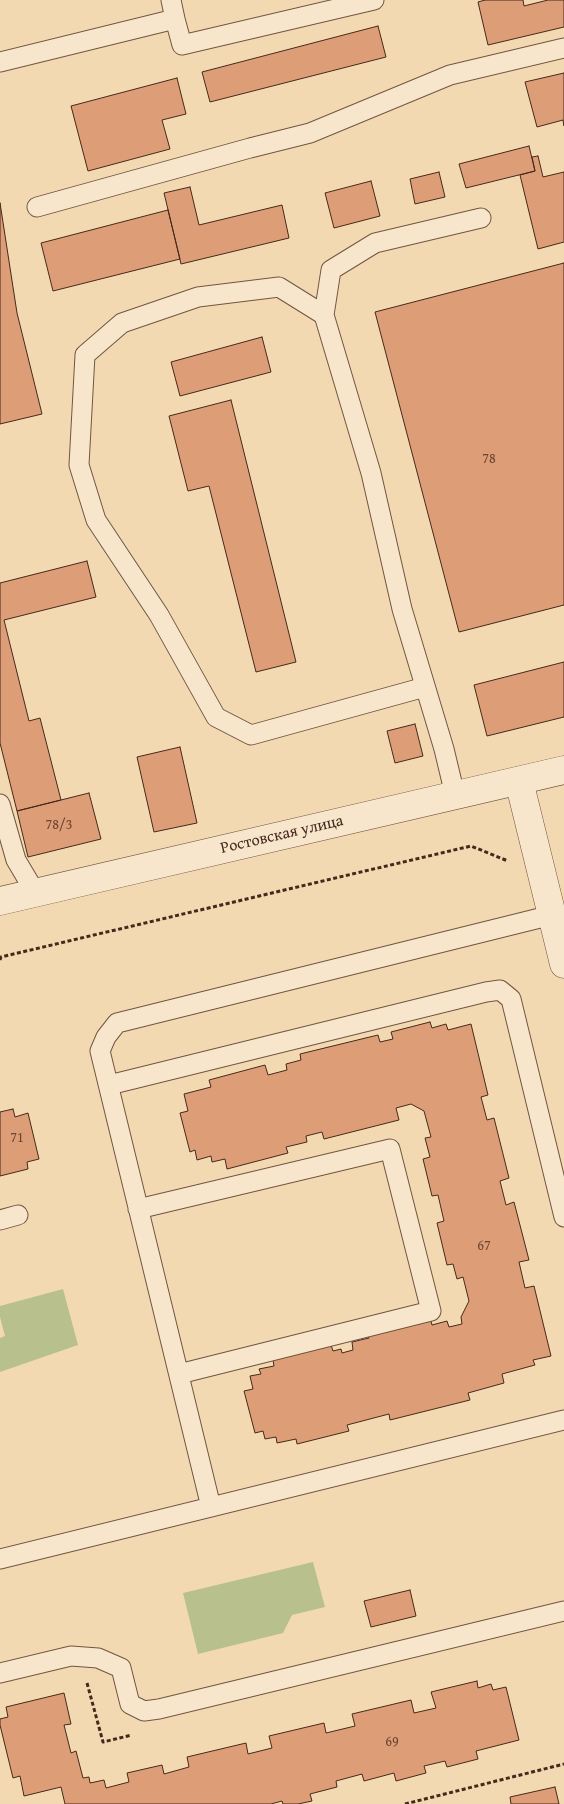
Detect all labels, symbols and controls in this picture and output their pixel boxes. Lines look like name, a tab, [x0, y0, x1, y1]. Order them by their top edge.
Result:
house number: 78	[482, 451, 496, 467]
street label: Ростовская улица	[219, 812, 345, 858]
house number: 78/3	[46, 817, 72, 833]
house number: 71	[10, 1130, 24, 1146]
house number: 67	[477, 1238, 491, 1254]
house number: 69	[385, 1734, 399, 1750]

